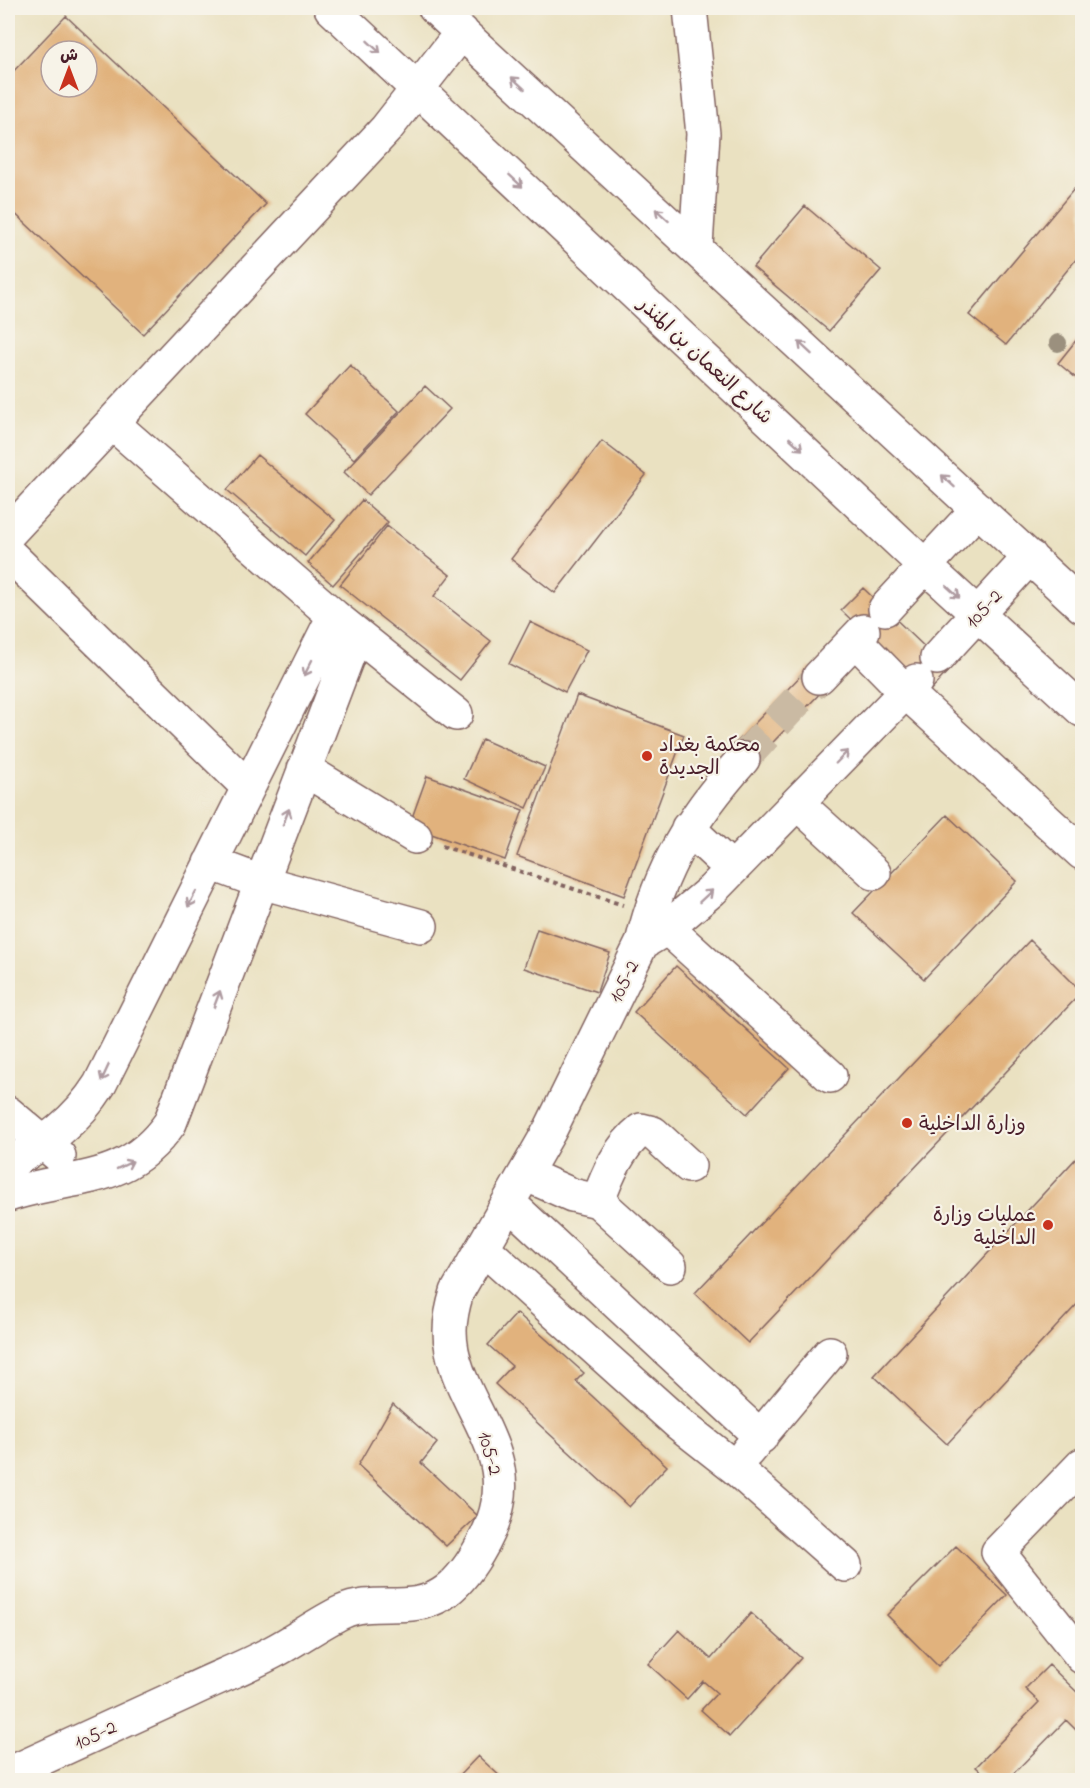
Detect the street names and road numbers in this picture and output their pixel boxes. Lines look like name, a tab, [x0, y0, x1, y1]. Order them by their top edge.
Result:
street label: شارع النعمان بن المنذر	[629, 290, 778, 432]
street label: 105-2	[959, 584, 1010, 636]
street label: 105-2	[603, 956, 648, 1008]
street label: 105-2	[469, 1429, 509, 1479]
street label: 105-2	[70, 1714, 122, 1759]

